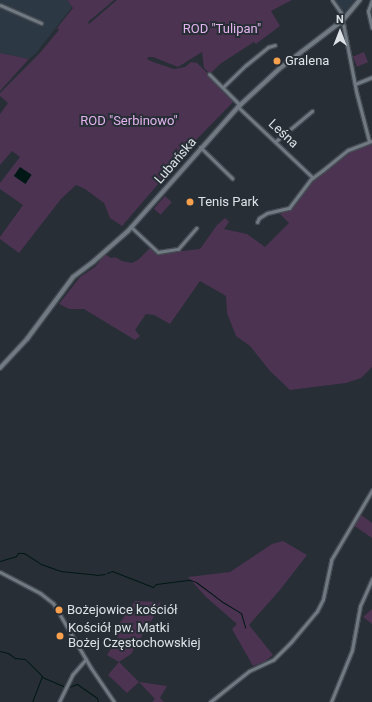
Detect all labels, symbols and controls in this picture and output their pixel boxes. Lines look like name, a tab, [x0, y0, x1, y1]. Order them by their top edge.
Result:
north arrow	[320, 12, 360, 52]
text: N	[336, 13, 344, 26]
park label: ROD "Tulipan"	[183, 21, 261, 37]
place label: Gralena	[285, 53, 329, 69]
marker: Gralena	[272, 56, 282, 66]
park label: ROD "Serbinowo"	[80, 113, 178, 129]
street label: Leśna	[265, 116, 301, 152]
street label: Lubańska	[152, 135, 200, 187]
place label: Tenis Park	[198, 194, 258, 210]
marker: Tenis Park	[185, 197, 195, 207]
place label: Bożejowice kościół	[67, 602, 178, 618]
marker: Bożejowice kościół	[54, 605, 64, 615]
place label: Kościół pw. Matki Bożej Częstochowskiej	[68, 621, 201, 652]
marker: Kościół pw. Matki Bożej Częstochowskiej	[55, 631, 65, 641]

